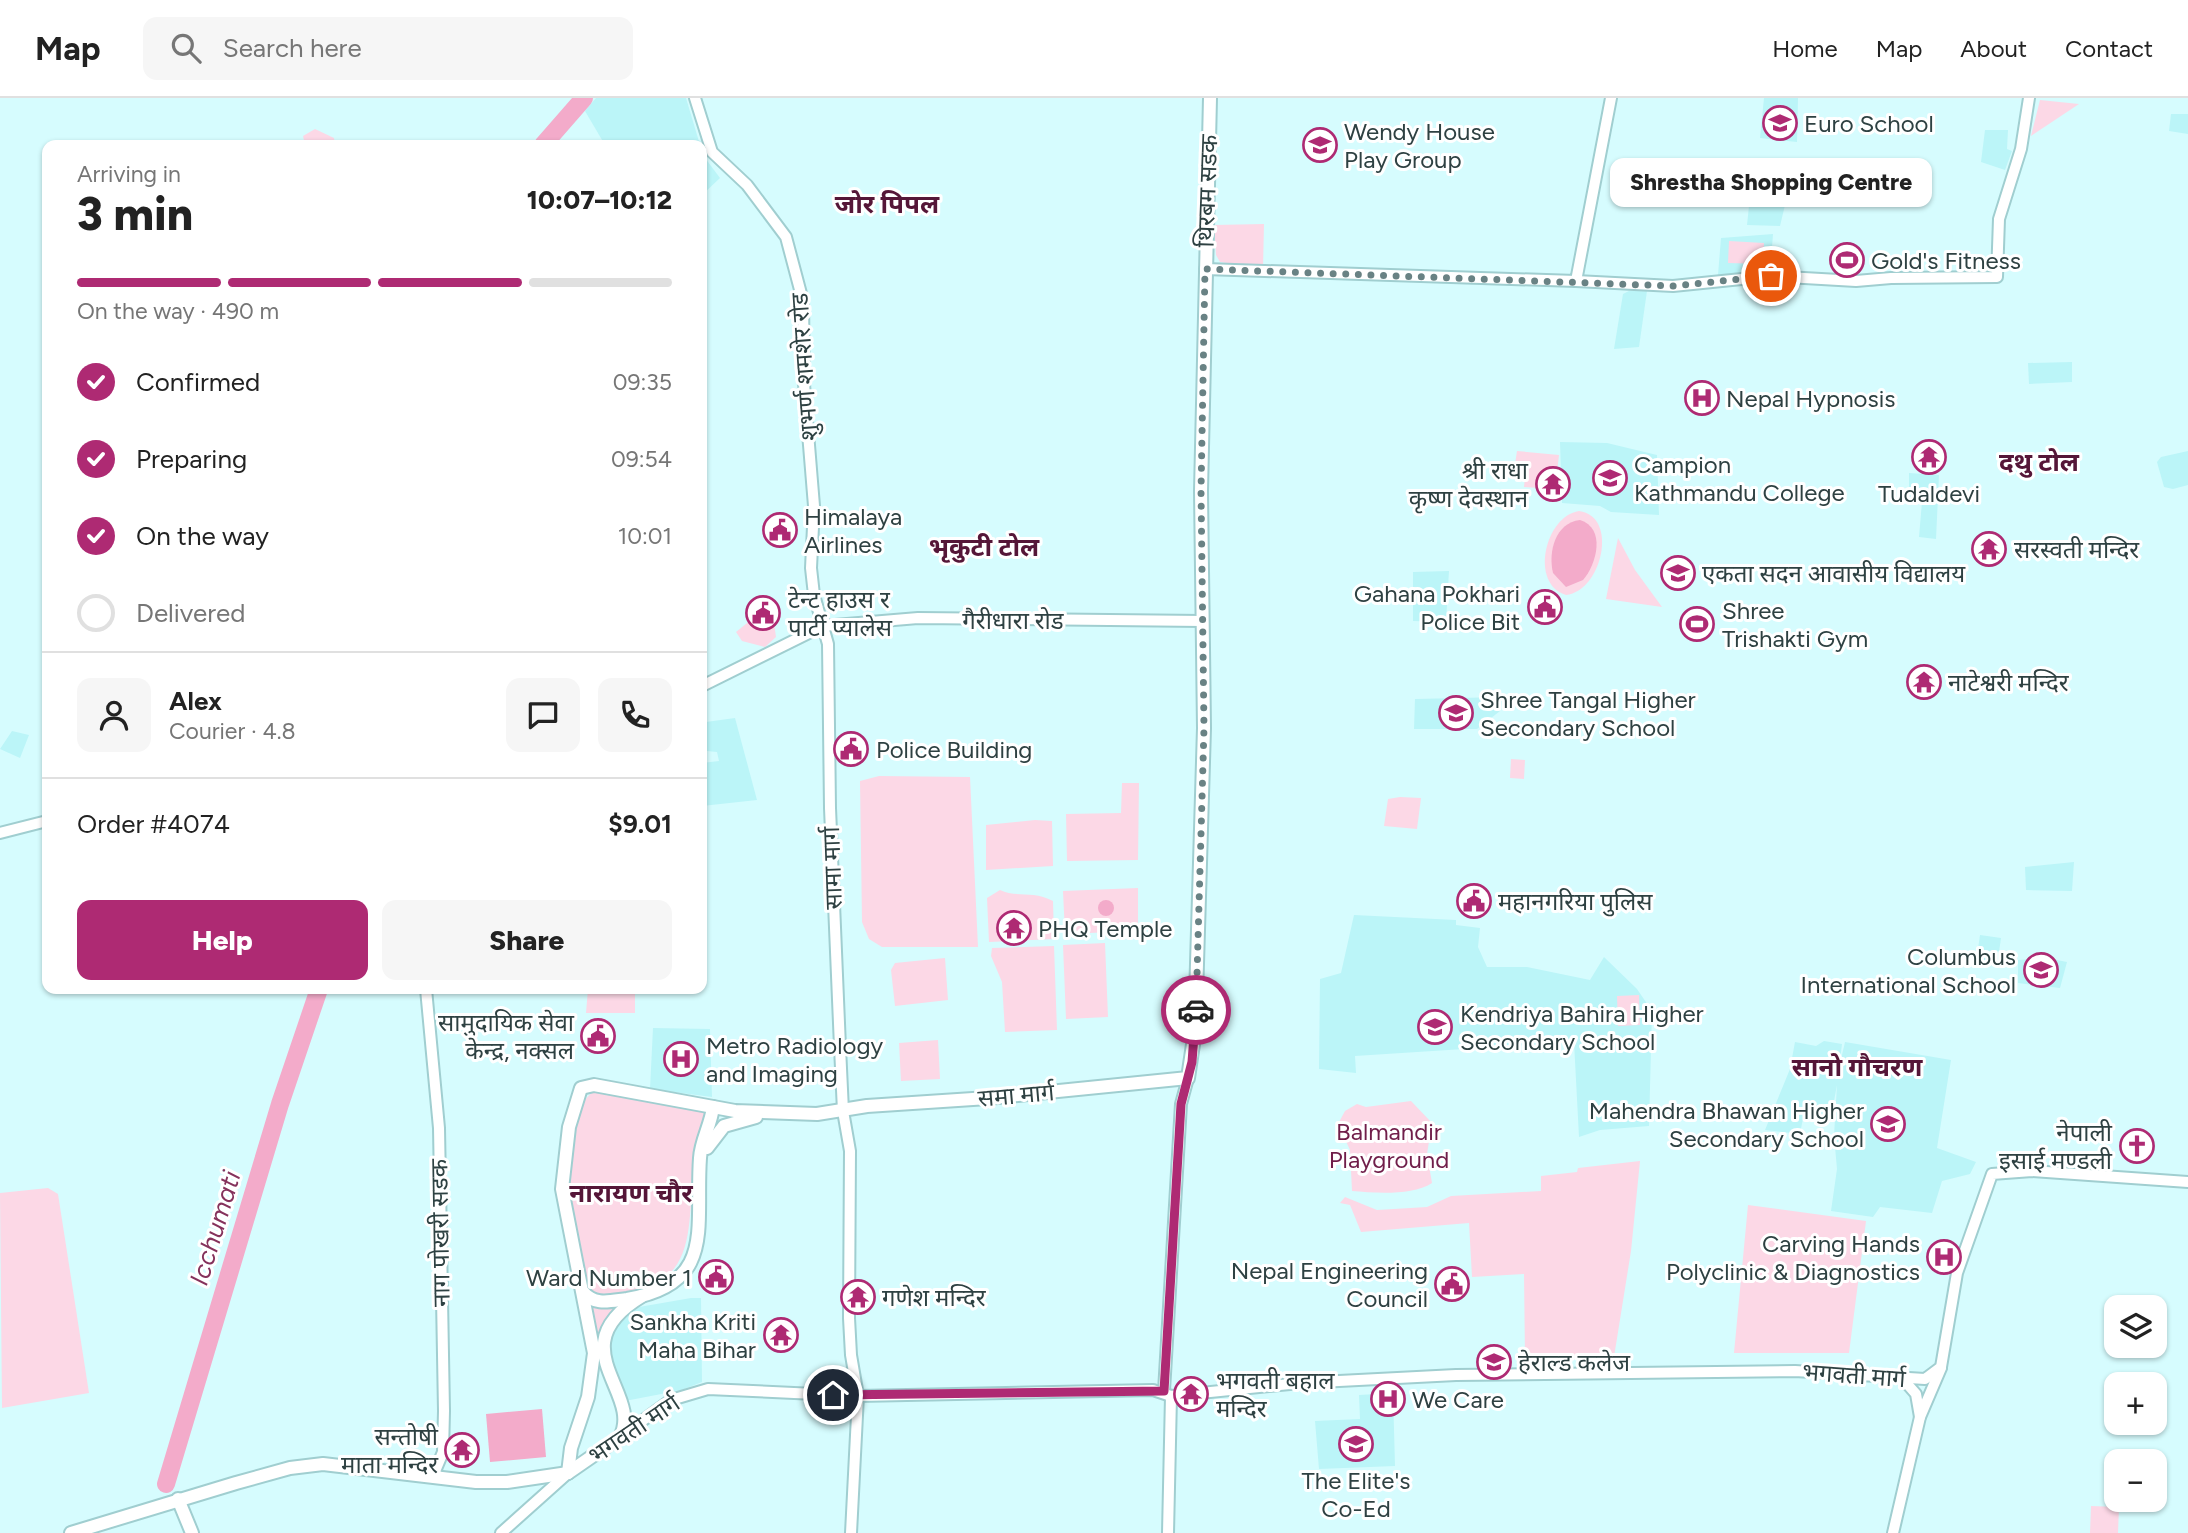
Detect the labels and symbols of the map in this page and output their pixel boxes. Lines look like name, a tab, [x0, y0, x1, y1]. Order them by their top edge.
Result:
school or university icon: Euro School	[1761, 104, 1799, 142]
place label: Euro School	[1804, 109, 1934, 138]
place label: Wendy House Play Group	[1344, 117, 1495, 174]
school or university icon: Wendy House Play Group	[1301, 126, 1339, 164]
street label: थिरबम सडक	[1191, 134, 1223, 248]
callout: Shrestha Shopping Centre	[1610, 157, 1932, 206]
district label: जोर पिपल	[835, 188, 940, 220]
sports icon: Gold's Fitness	[1828, 241, 1866, 279]
pin	[1741, 246, 1801, 306]
place label: Gold's Fitness	[1871, 246, 2021, 275]
street label: शुभर्ण शमशेर रोड	[784, 291, 825, 442]
hospital icon: Nepal Hypnosis	[1683, 379, 1721, 417]
place label: Nepal Hypnosis	[1726, 384, 1895, 413]
temple icon: Tudaldevi	[1910, 438, 1948, 476]
district label: दथु टोल	[1999, 446, 2080, 478]
place label: Campion Kathmandu College	[1634, 450, 1845, 507]
place label: श्री राधा कृष्ण देवस्थान	[1409, 456, 1529, 514]
school or university icon: Campion Kathmandu College	[1591, 459, 1629, 497]
temple icon: श्री राधा कृष्ण देवस्थान	[1534, 465, 1572, 503]
place label: Tudaldevi	[1878, 479, 1980, 508]
place label: Himalaya Airlines	[804, 502, 902, 559]
public building icon: Himalaya Airlines	[761, 511, 799, 549]
temple icon: सरस्वती मन्दिर	[1970, 530, 2008, 568]
district label: भृकुटी टोल	[929, 531, 1040, 563]
place label: सरस्वती मन्दिर	[2014, 535, 2140, 564]
school or university icon: एकता सदन आवासीय विद्यालय	[1659, 554, 1697, 592]
place label: एकता सदन आवासीय विद्यालय	[1702, 559, 1966, 588]
place label: Gahana Pokhari Police Bit	[1354, 579, 1520, 636]
place label: टेन्ट हाउस र पार्टी प्यालेस	[788, 585, 893, 642]
public building icon: Gahana Pokhari Police Bit	[1526, 588, 1564, 626]
public building icon: टेन्ट हाउस र पार्टी प्यालेस	[744, 594, 782, 632]
place label: Shree Trishakti Gym	[1722, 596, 1868, 653]
sports icon: Shree Trishakti Gym	[1678, 605, 1716, 643]
street label: गैरीधारा रोड	[962, 606, 1065, 635]
temple icon: नाटेश्वरी मन्दिर	[1905, 663, 1943, 701]
place label: नाटेश्वरी मन्दिर	[1948, 668, 2070, 697]
place label: Shree Tangal Higher Secondary School	[1480, 685, 1696, 742]
school or university icon: Shree Tangal Higher Secondary School	[1437, 694, 1475, 732]
public building icon: Police Building	[832, 730, 870, 768]
place label: Police Building	[876, 735, 1032, 764]
street label: सामा मार्ग	[816, 825, 848, 910]
public building icon: महानगरिया पुलिस	[1455, 882, 1493, 920]
place label: महानगरिया पुलिस	[1498, 887, 1653, 917]
temple icon: PHQ Temple	[995, 909, 1033, 947]
place label: PHQ Temple	[1038, 914, 1172, 943]
place label: Columbus International School	[1801, 942, 2016, 999]
school or university icon: Columbus International School	[2022, 951, 2060, 989]
courier	[1161, 975, 1231, 1045]
place label: Kendriya Bahira Higher Secondary School	[1460, 999, 1704, 1056]
place label: सामुदायिक सेवा केन्द्र, नक्सल	[438, 1008, 575, 1065]
school or university icon: Kendriya Bahira Higher Secondary School	[1416, 1008, 1454, 1046]
public building icon: सामुदायिक सेवा केन्द्र, नक्सल	[579, 1017, 617, 1055]
place label: Metro Radiology and Imaging	[706, 1031, 884, 1088]
hospital icon: Metro Radiology and Imaging	[662, 1040, 700, 1078]
district label: सानो गौचरण	[1792, 1051, 1923, 1083]
street label: समा मार्ग	[976, 1077, 1057, 1113]
place label: Mahendra Bhawan Higher Secondary School	[1589, 1096, 1864, 1153]
school or university icon: Mahendra Bhawan Higher Secondary School	[1869, 1105, 1907, 1143]
park label: Balmandir Playground	[1329, 1117, 1449, 1174]
place label: नेपाली इसाई मण्डली	[1999, 1118, 2113, 1175]
church icon: नेपाली इसाई मण्डली	[2118, 1127, 2156, 1165]
street label: नाग पोखरी सडक	[424, 1158, 456, 1307]
water label: Icchumati	[182, 1166, 248, 1289]
district label: नारायण चौर	[569, 1177, 693, 1209]
place label: Carving Hands Polyclinic & Diagnostics	[1666, 1229, 1920, 1286]
hospital icon: Carving Hands Polyclinic & Diagnostics	[1925, 1238, 1963, 1276]
place label: Nepal Engineering Council	[1231, 1256, 1428, 1313]
public building icon: Ward Number 1	[697, 1258, 735, 1296]
place label: Ward Number 1	[526, 1263, 692, 1292]
public building icon: Nepal Engineering Council	[1433, 1265, 1471, 1303]
temple icon: गणेश मन्दिर	[839, 1278, 877, 1316]
place label: गणेश मन्दिर	[882, 1283, 987, 1312]
place label: Sankha Kriti Maha Bihar	[630, 1307, 756, 1364]
temple icon: Sankha Kriti Maha Bihar	[762, 1316, 800, 1354]
school or university icon: हेराल्ड कलेज	[1475, 1343, 1513, 1381]
place label: हेराल्ड कलेज	[1518, 1348, 1631, 1377]
street label: भगवती मार्ग	[1801, 1357, 1908, 1393]
pin	[803, 1365, 863, 1425]
place label: भगवती बहाल मन्दिर	[1216, 1366, 1335, 1423]
temple icon: भगवती बहाल मन्दिर	[1172, 1375, 1210, 1413]
hospital icon: We Care	[1369, 1380, 1407, 1418]
place label: We Care	[1412, 1385, 1504, 1414]
street label: भगवती मार्ग	[583, 1387, 686, 1470]
place label: सन्तोषी माता मन्दिर	[341, 1422, 439, 1479]
school or university icon: The Elite's Co-Ed	[1337, 1425, 1375, 1463]
temple icon: सन्तोषी माता मन्दिर	[443, 1431, 481, 1469]
place label: The Elite's Co-Ed	[1302, 1466, 1410, 1523]

